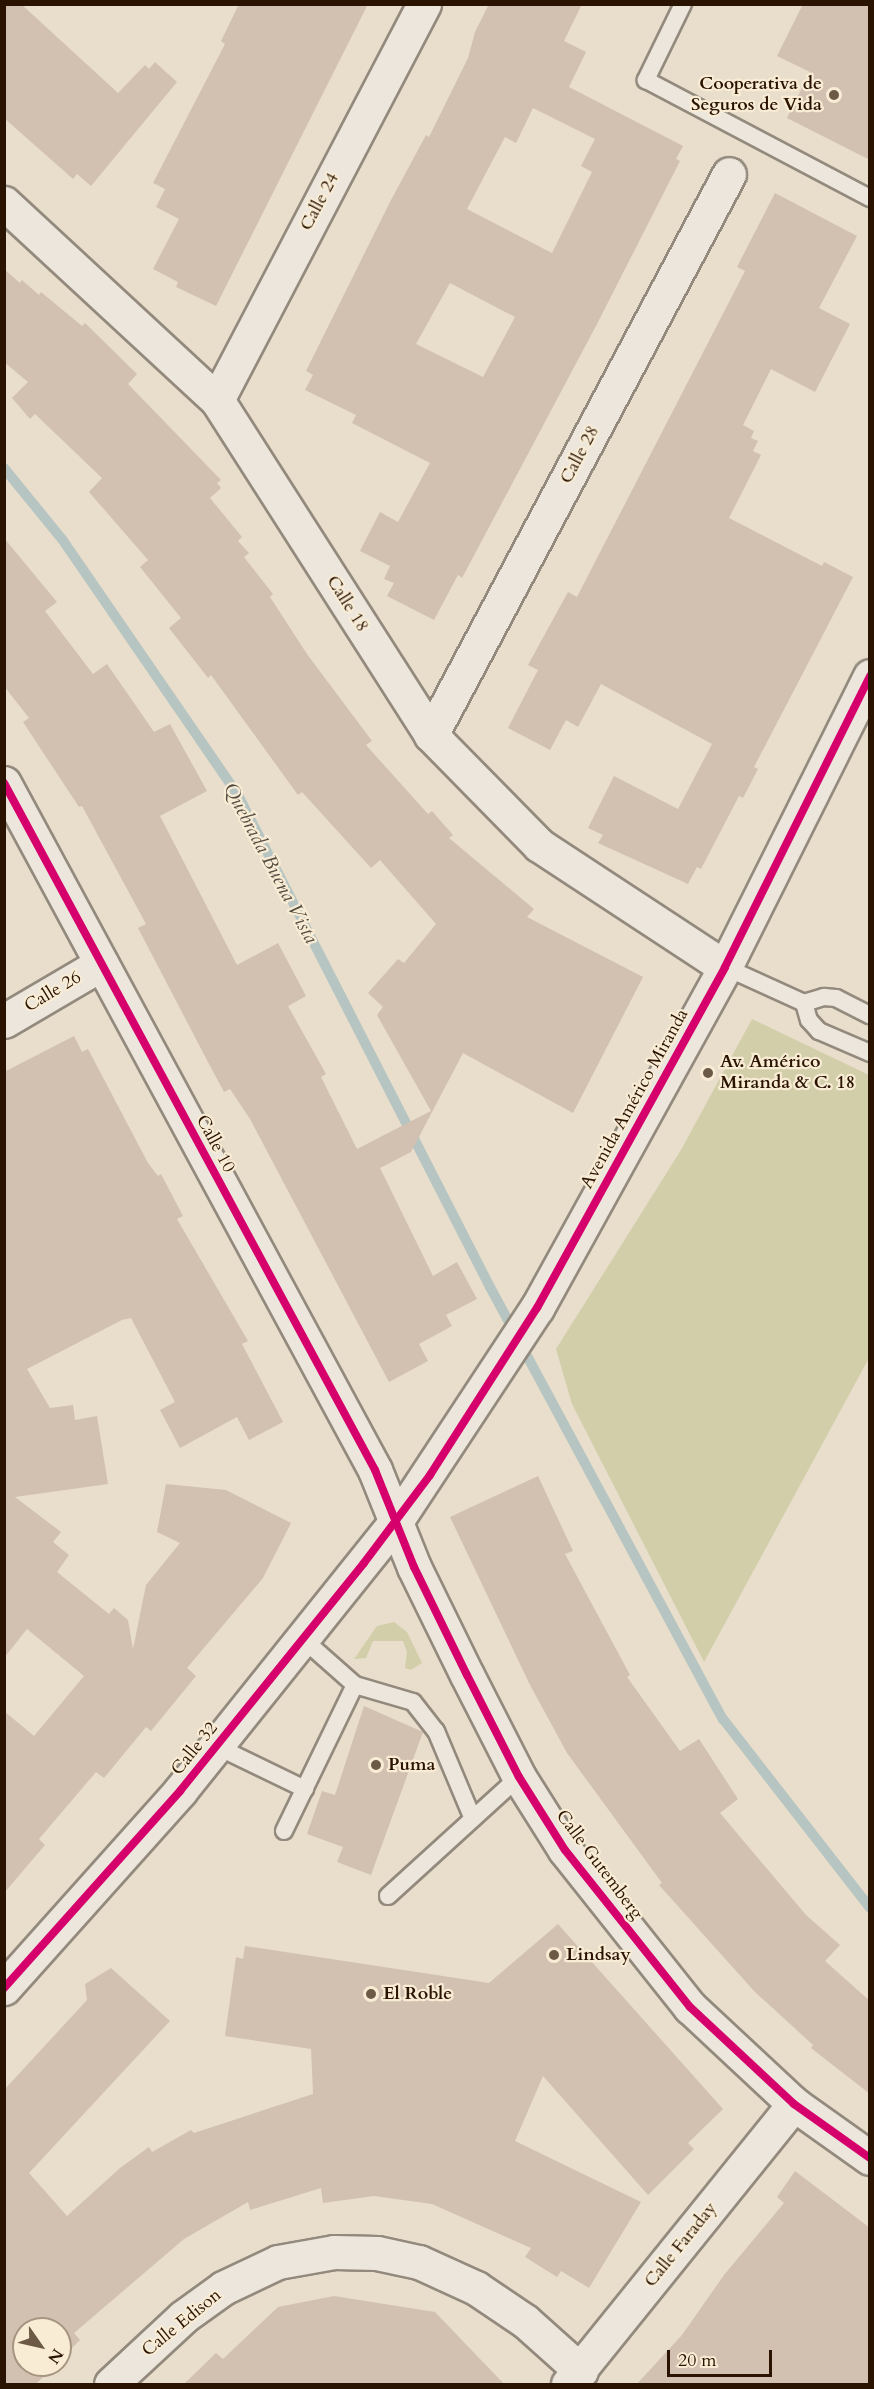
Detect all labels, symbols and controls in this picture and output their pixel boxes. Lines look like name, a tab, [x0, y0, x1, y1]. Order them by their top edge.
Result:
place label: Cooperativa de Seguros de Vida	[691, 74, 822, 116]
marker: Cooperativa de Seguros de Vida	[827, 88, 841, 102]
street label: Calle 24	[296, 169, 344, 235]
street label: Calle 28	[556, 422, 604, 488]
street label: Calle 18	[321, 572, 373, 636]
water label: Quebrada Buena Vista	[218, 779, 324, 947]
street label: Calle 26	[21, 967, 85, 1017]
street label: Avenida Américo Miranda	[577, 1005, 693, 1193]
place label: Av. Américo Miranda & C. 18	[720, 1052, 855, 1094]
marker: Av. Américo Miranda & C. 18	[701, 1066, 715, 1080]
street label: Calle 10	[191, 1111, 239, 1177]
street label: Calle 32	[167, 1718, 223, 1780]
place label: Puma	[388, 1754, 435, 1776]
marker: Puma	[369, 1758, 383, 1772]
street label: Calle Gutemberg	[551, 1806, 647, 1924]
place label: Lindsay	[566, 1944, 631, 1966]
marker: Lindsay	[547, 1948, 561, 1962]
place label: El Roble	[383, 1983, 452, 2005]
marker: El Roble	[364, 1987, 378, 2001]
street label: Calle Faraday	[640, 2198, 722, 2292]
street label: Calle Edison	[138, 2285, 226, 2361]
north arrow	[12, 2317, 72, 2377]
scale bar	[670, 2338, 775, 2376]
text: N	[42, 2344, 68, 2368]
text: 20 m	[678, 2348, 717, 2373]

